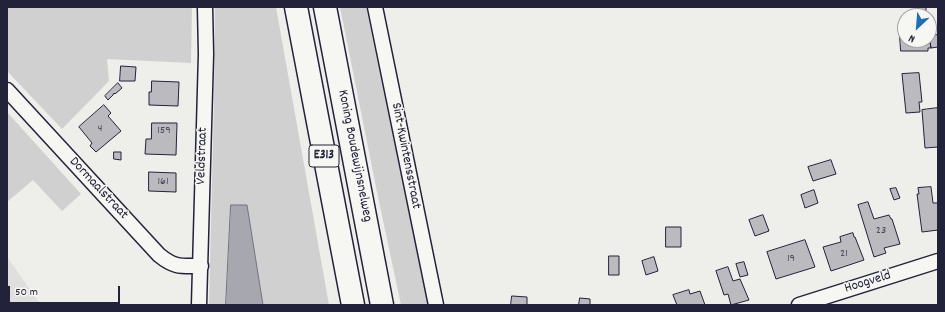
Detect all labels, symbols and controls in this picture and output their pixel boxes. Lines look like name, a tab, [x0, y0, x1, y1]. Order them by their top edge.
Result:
north arrow	[897, 8, 937, 48]
text: N	[906, 30, 918, 46]
street label: Koning Boudewijnsnelweg	[333, 89, 375, 223]
street label: Sint-Kwintensstraat	[386, 101, 424, 211]
house number: 4	[98, 122, 102, 136]
house number: 159	[157, 124, 171, 138]
street label: Veldstraat	[194, 127, 212, 185]
road number: E313	[309, 145, 339, 167]
street label: Dormaalstraat	[65, 154, 131, 224]
house number: 161	[157, 175, 169, 189]
house number: 23	[876, 224, 886, 238]
house number: 21	[840, 247, 848, 261]
house number: 19	[787, 252, 795, 266]
street label: Hoogveld	[843, 268, 893, 298]
scale bar	[10, 278, 122, 304]
text: 50 m	[15, 284, 38, 301]

